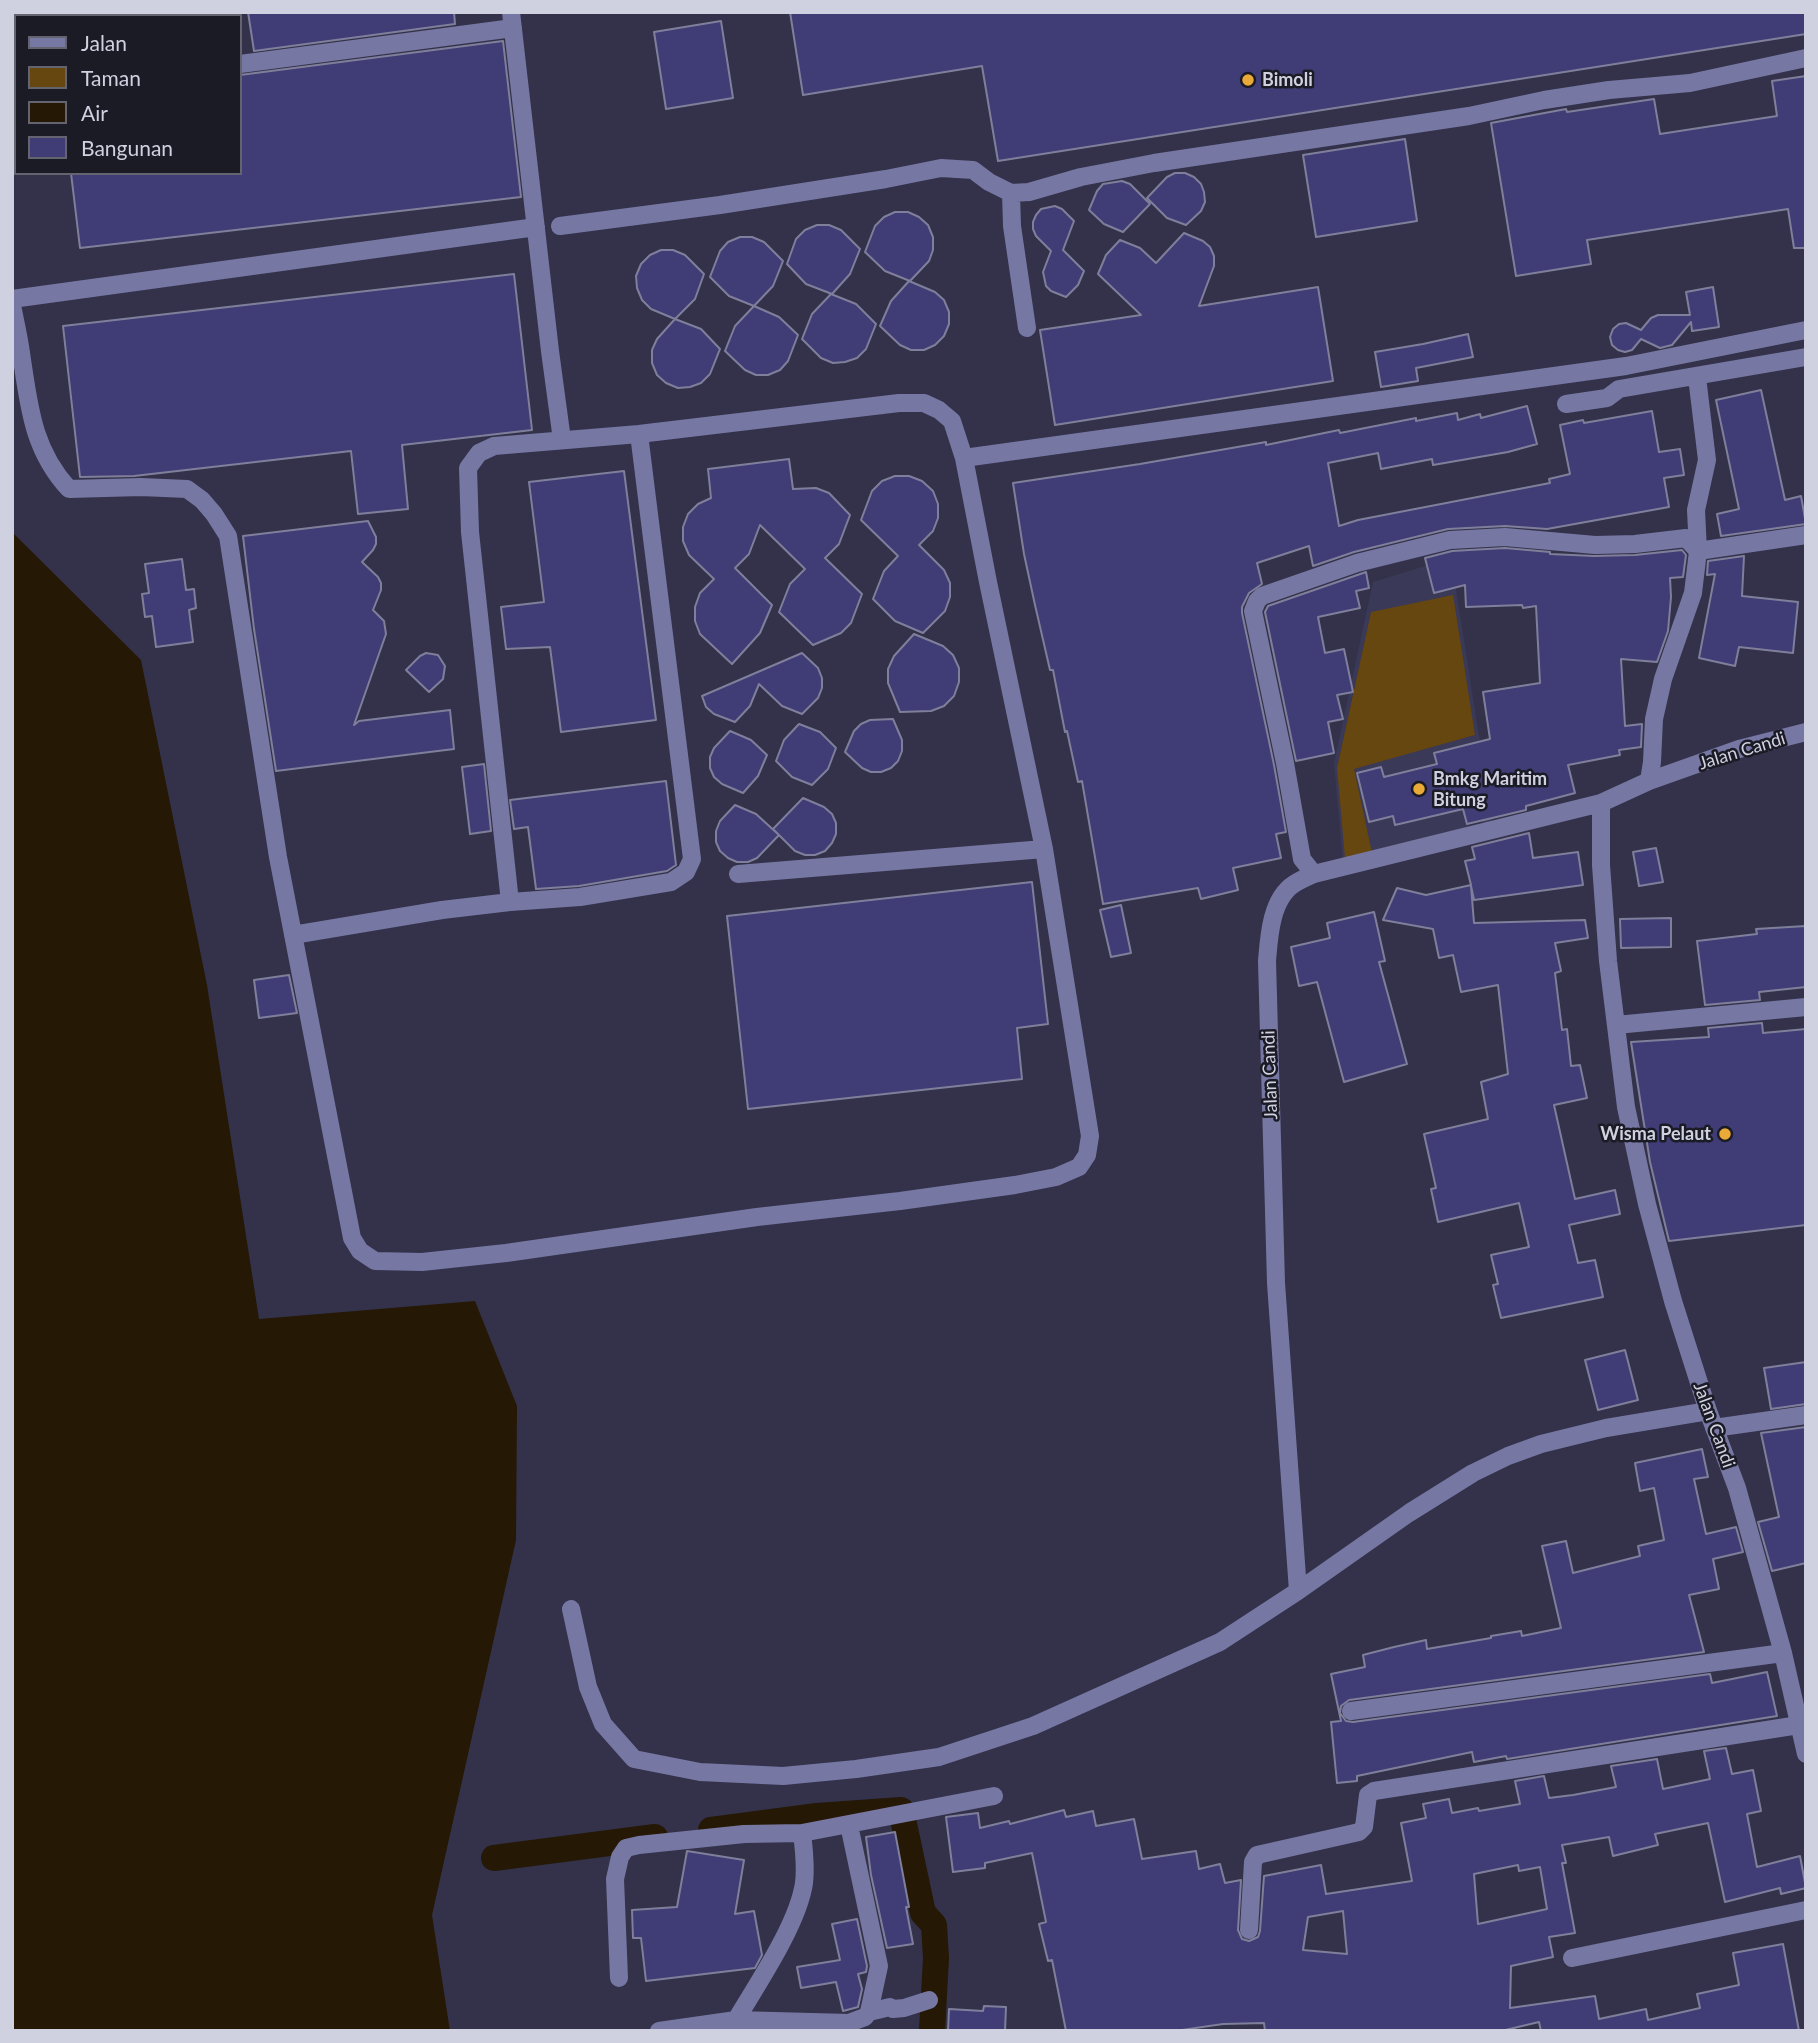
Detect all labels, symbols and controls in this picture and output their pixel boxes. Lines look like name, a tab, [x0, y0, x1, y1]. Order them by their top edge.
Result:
legend	[14, 14, 242, 175]
text: Jalan	[81, 30, 127, 55]
text: Taman	[81, 65, 141, 90]
place label: Bimoli	[1262, 69, 1313, 91]
marker: Bimoli	[1240, 72, 1256, 88]
text: Air	[81, 100, 108, 125]
text: Bangunan	[81, 135, 173, 160]
street label: Jalan Candi	[1696, 728, 1788, 774]
place label: Bmkg Maritim Bitung	[1433, 768, 1547, 810]
marker: Bmkg Maritim Bitung	[1411, 781, 1427, 797]
street label: Jalan Candi	[1258, 1030, 1282, 1120]
place label: Wisma Pelaut	[1600, 1123, 1711, 1145]
marker: Wisma Pelaut	[1717, 1126, 1733, 1142]
street label: Jalan Candi	[1689, 1379, 1739, 1471]

